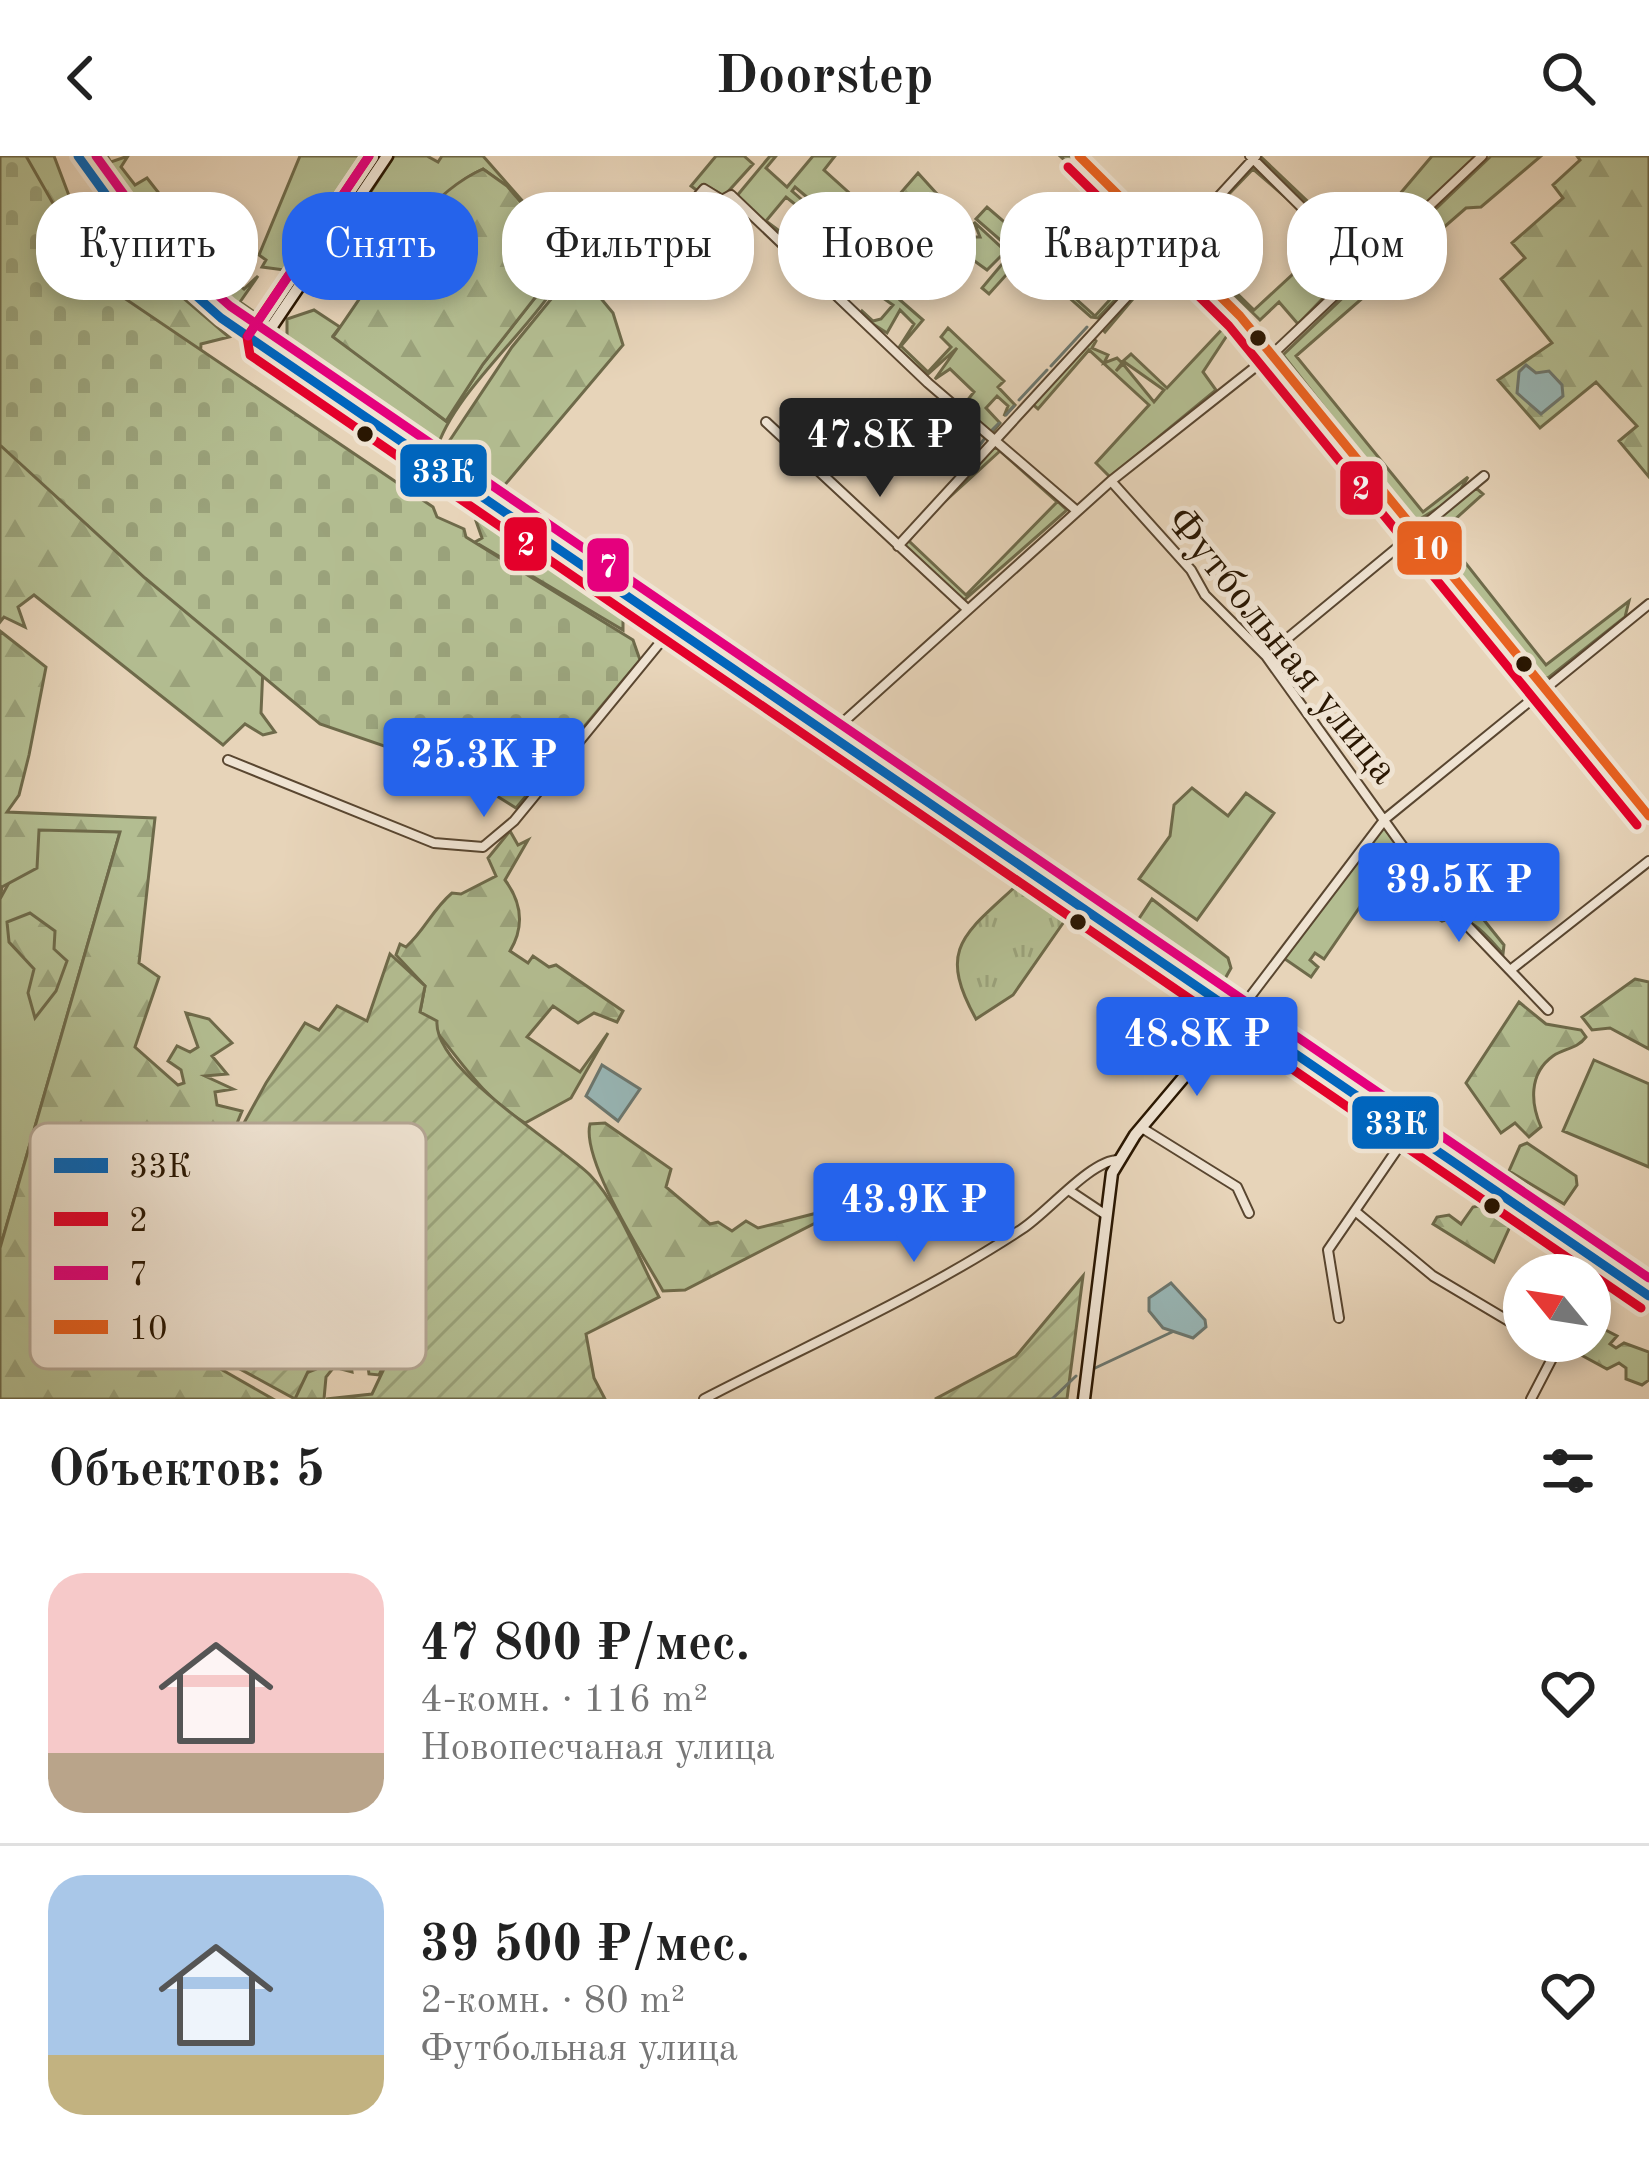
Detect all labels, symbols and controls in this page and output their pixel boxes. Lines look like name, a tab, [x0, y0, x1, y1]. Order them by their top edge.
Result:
icon: back	[48, 45, 114, 111]
icon: search	[1535, 45, 1601, 111]
text: Doorstep	[715, 51, 934, 105]
chip: Купить	[36, 192, 258, 300]
chip: Снять	[282, 192, 478, 300]
chip: Фильтры	[502, 192, 754, 300]
chip: Новое	[778, 192, 976, 300]
chip: Квартира	[1000, 192, 1263, 300]
chip: Дом	[1287, 192, 1447, 300]
unlabelled marker	[1247, 327, 1269, 349]
pin: 47.8K ₽	[769, 398, 991, 500]
text: 47.8K ₽	[806, 417, 954, 456]
unlabelled marker	[354, 423, 376, 445]
line badge: 33К	[398, 442, 489, 499]
text: 33К	[412, 457, 474, 490]
line badge: 2	[1338, 459, 1385, 517]
text: 2	[1351, 474, 1371, 507]
street label: Футбольная улица	[1157, 500, 1405, 793]
line badge: 2	[502, 515, 549, 573]
line badge: 10	[1395, 519, 1464, 577]
text: 2	[516, 530, 536, 563]
text: 10	[1411, 534, 1449, 567]
line badge: 7	[585, 536, 631, 594]
text: 7	[598, 552, 618, 585]
unlabelled marker	[1513, 653, 1535, 675]
pin: 25.3K ₽	[373, 718, 595, 820]
text: 25.3K ₽	[410, 737, 558, 776]
pin: 39.5K ₽	[1348, 843, 1570, 945]
text: 39.5K ₽	[1385, 862, 1533, 901]
unlabelled marker	[1067, 911, 1089, 933]
pin: 48.8K ₽	[1086, 997, 1308, 1099]
text: 48.8K ₽	[1123, 1016, 1271, 1055]
line badge: 33К	[1350, 1094, 1441, 1151]
text: 33К	[1365, 1109, 1427, 1142]
legend	[30, 1123, 426, 1369]
text: 33К	[129, 1152, 191, 1185]
pin: 43.9K ₽	[803, 1163, 1025, 1265]
text: 43.9K ₽	[840, 1182, 988, 1221]
unlabelled marker	[1481, 1195, 1503, 1217]
text: 2	[129, 1206, 148, 1239]
north arrow	[1503, 1254, 1611, 1362]
map controls	[1503, 1254, 1611, 1362]
text: 7	[129, 1260, 148, 1293]
text: 10	[129, 1314, 167, 1347]
icon: filters	[1535, 1438, 1601, 1504]
text: Объектов: 5	[48, 1446, 325, 1497]
text: 47 800 ₽/мес.	[420, 1620, 750, 1671]
icon: home	[144, 1621, 288, 1765]
icon: heart	[1535, 1660, 1601, 1726]
text: 4-комн. · 116 m²	[420, 1681, 708, 1720]
text: Новопесчаная улица	[420, 1729, 775, 1768]
text: 39 500 ₽/мес.	[420, 1921, 750, 1972]
icon: home	[144, 1923, 288, 2067]
icon: heart	[1535, 1962, 1601, 2028]
text: 2-комн. · 80 m²	[420, 1982, 685, 2021]
text: Футбольная улица	[420, 2030, 738, 2069]

